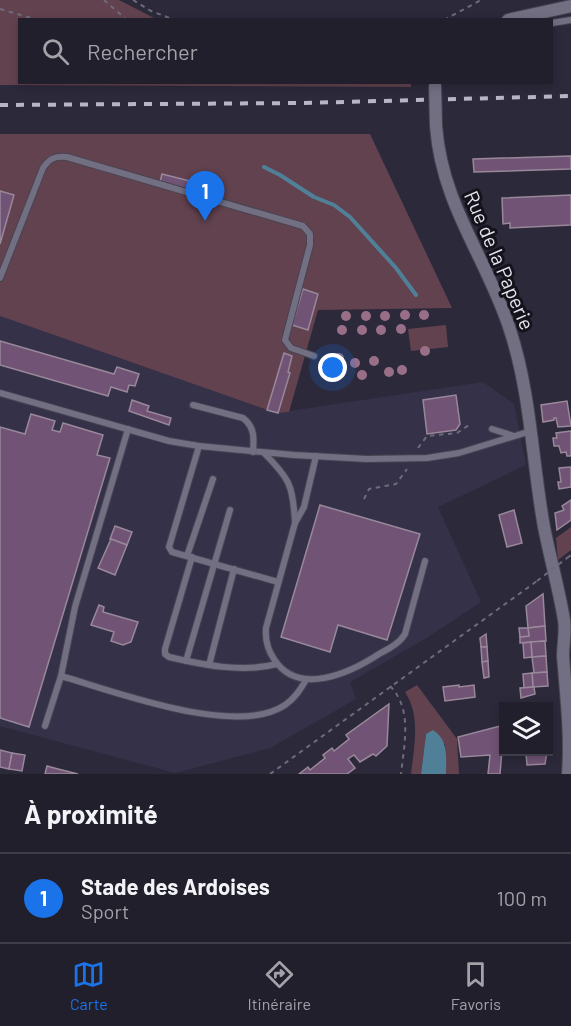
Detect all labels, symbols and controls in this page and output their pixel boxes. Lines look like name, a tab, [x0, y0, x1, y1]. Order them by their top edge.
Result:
search box	[18, 18, 553, 84]
icon: search	[39, 35, 72, 68]
text: Rechercher	[87, 38, 198, 64]
pin: 1	[186, 172, 224, 221]
street label: Rue de la Paperie	[460, 187, 540, 333]
your location	[318, 353, 347, 382]
map controls	[499, 702, 553, 756]
button: layers	[499, 702, 553, 756]
text: À proximité	[24, 798, 158, 829]
text: Stade des Ardoises	[81, 873, 270, 899]
text: 1	[40, 886, 47, 910]
text: 100 m	[497, 886, 547, 910]
text: Sport	[81, 899, 129, 923]
tab: Carte	[70, 958, 108, 1013]
tab: Itinéraire	[248, 958, 311, 1013]
tab: Favoris	[451, 958, 501, 1013]

